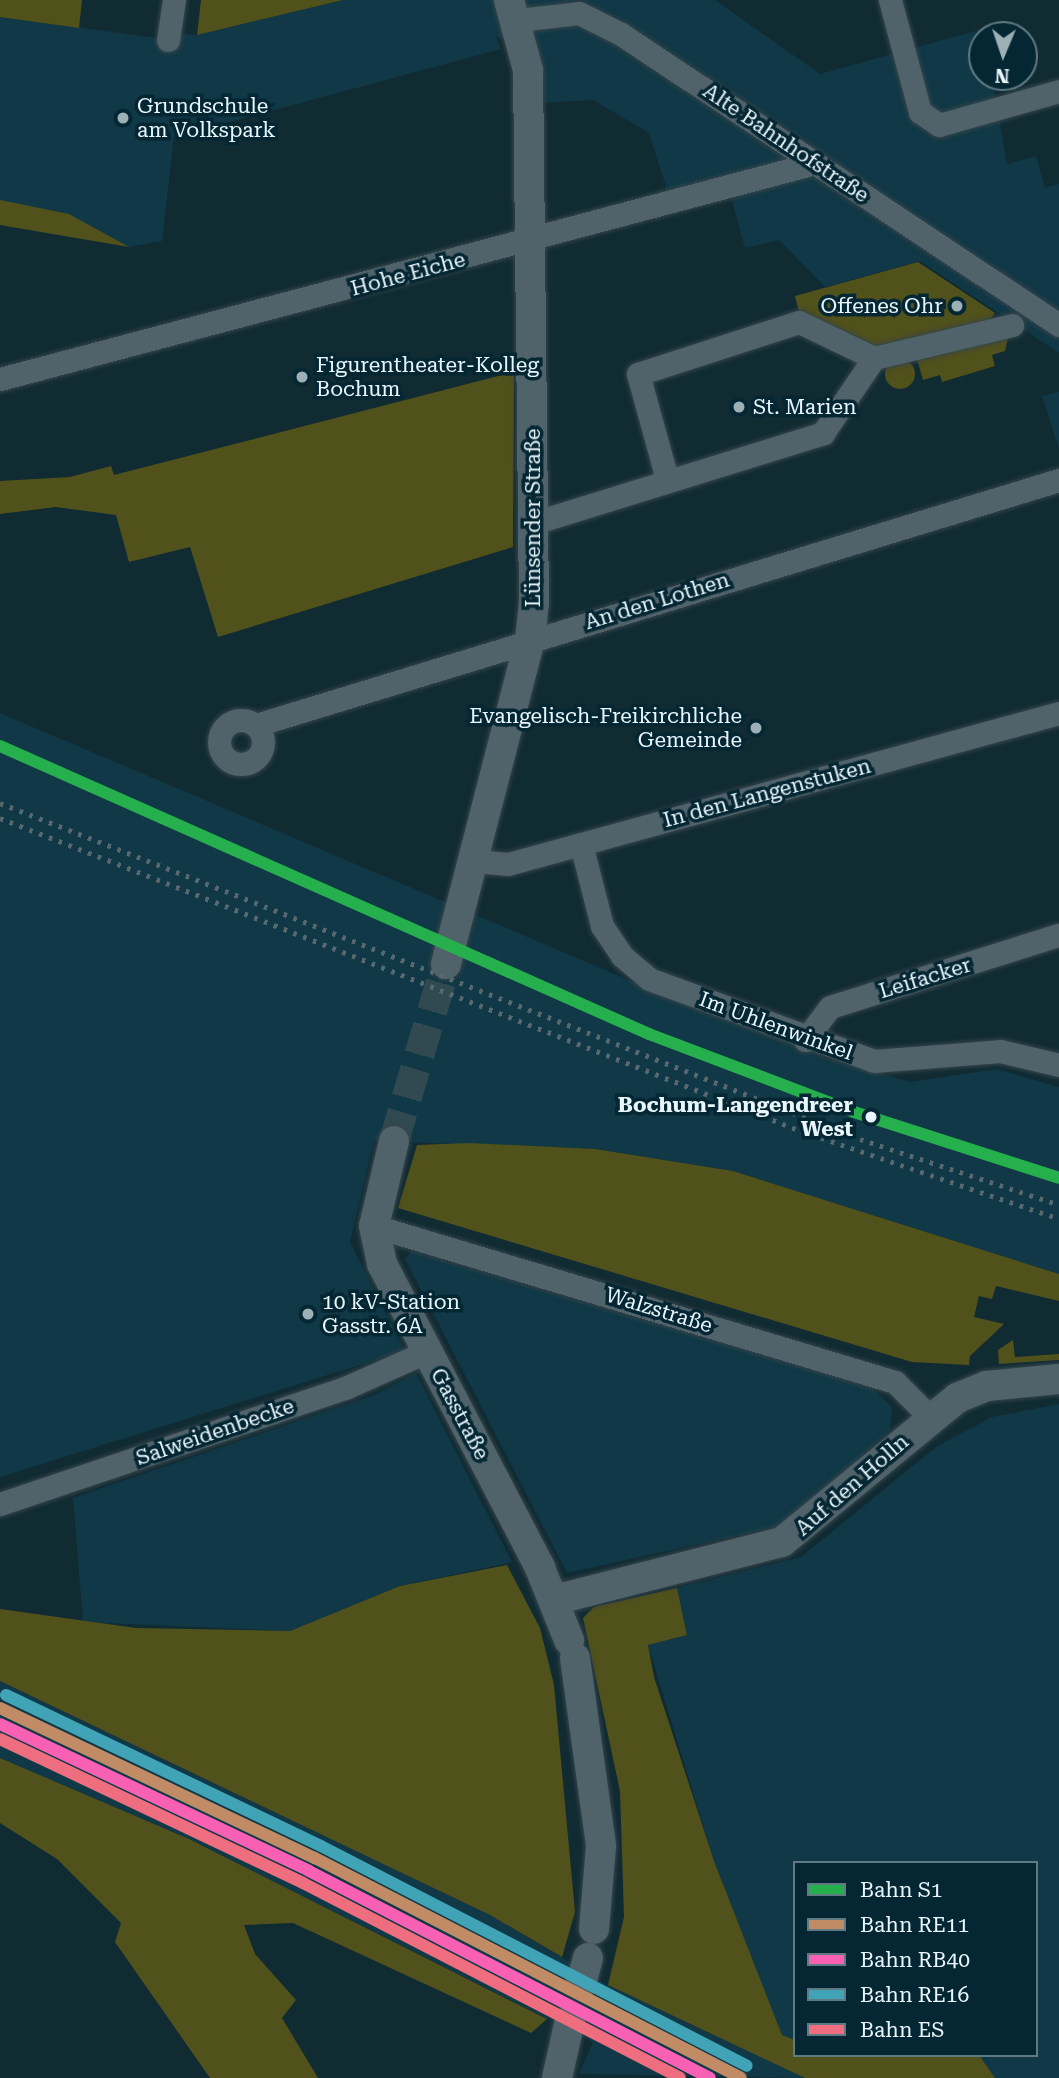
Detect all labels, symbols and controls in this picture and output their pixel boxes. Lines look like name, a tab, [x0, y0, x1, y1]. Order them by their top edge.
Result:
north arrow	[968, 21, 1038, 91]
text: N	[995, 64, 1010, 87]
street label: Alte Bahnhofstraße	[698, 78, 874, 208]
place label: Grundschule am Volkspark	[137, 93, 276, 143]
marker: Grundschule am Volkspark	[115, 110, 131, 126]
street label: Hohe Eiche	[348, 247, 468, 301]
place label: Offenes Ohr	[820, 293, 943, 319]
marker: Offenes Ohr	[949, 298, 965, 314]
place label: Figurentheater-Kolleg Bochum	[316, 352, 539, 402]
marker: Figurentheater-Kolleg Bochum	[294, 369, 310, 385]
place label: St. Marien	[753, 394, 857, 420]
marker: St. Marien	[731, 399, 747, 415]
street label: Lünsender Straße	[520, 429, 546, 607]
street label: An den Lothen	[582, 567, 732, 635]
place label: Evangelisch-Freikirchliche Gemeinde	[469, 703, 742, 753]
marker: Evangelisch-Freikirchliche Gemeinde	[748, 720, 764, 736]
street label: In den Langenstuken	[660, 753, 874, 833]
street label: Leifacker	[876, 952, 974, 1004]
street label: Im Uhlenwinkel	[696, 987, 856, 1065]
place label: Bochum-Langendreer West	[618, 1092, 853, 1142]
marker: Bochum-Langendreer West	[859, 1105, 883, 1129]
street label: Walzstraße	[602, 1282, 716, 1338]
place label: 10 kV-Station Gasstr. 6A	[322, 1289, 460, 1339]
marker: 10 kV-Station Gasstr. 6A	[300, 1306, 316, 1322]
street label: Gasstraße	[425, 1364, 495, 1464]
street label: Salweidenbecke	[133, 1393, 297, 1471]
street label: Auf den Holln	[790, 1429, 914, 1541]
legend	[793, 1861, 1038, 2057]
text: Bahn S1	[860, 1878, 943, 1902]
text: Bahn RE11	[860, 1913, 969, 1937]
text: Bahn RB40	[860, 1948, 970, 1972]
text: Bahn RE16	[860, 1983, 969, 2007]
text: Bahn ES	[860, 2018, 944, 2042]

